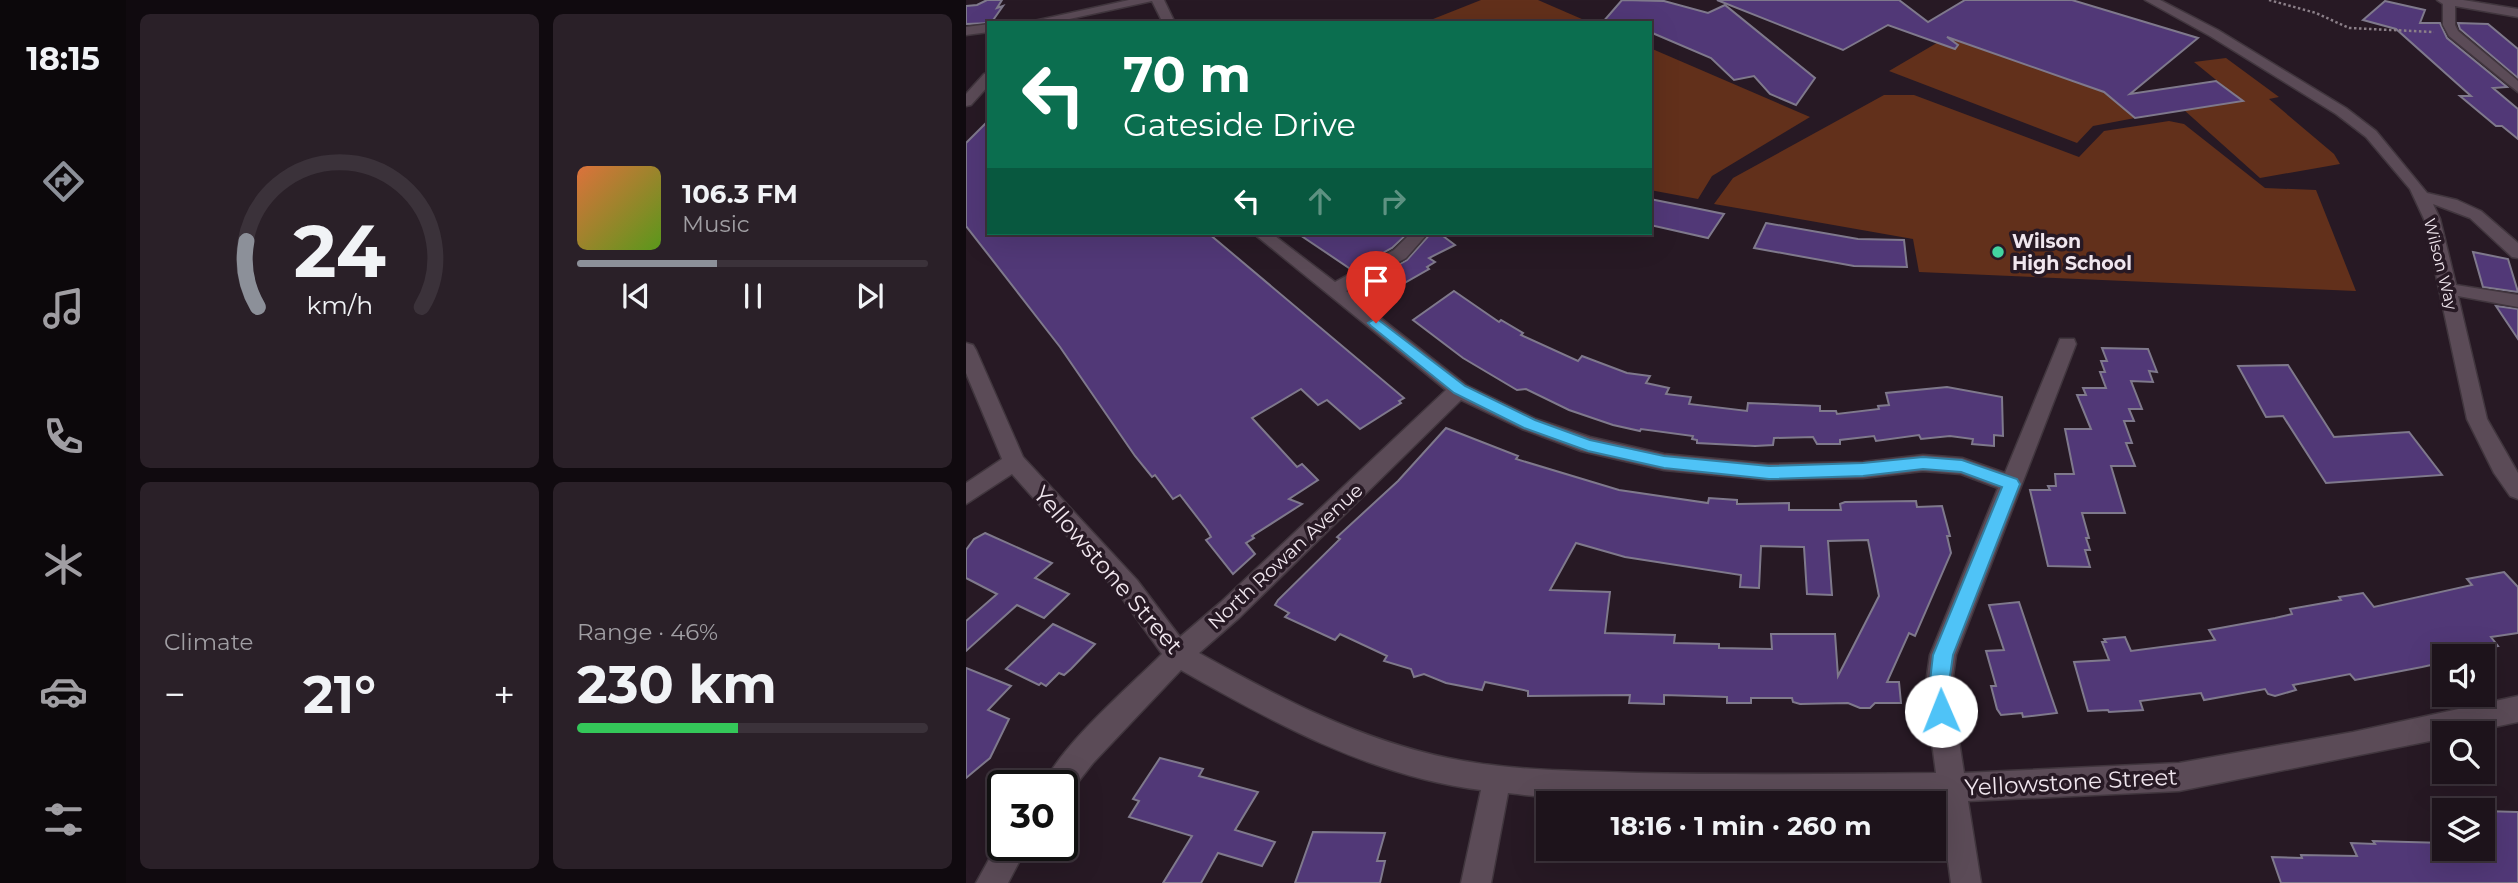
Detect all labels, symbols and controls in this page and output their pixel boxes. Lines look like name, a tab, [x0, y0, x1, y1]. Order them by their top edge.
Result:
text: 18:15	[26, 39, 100, 78]
text: 70 m	[1123, 45, 1251, 104]
icon: left	[1008, 49, 1099, 140]
text: Gateside Drive	[1123, 105, 1356, 144]
icon: directions	[39, 157, 88, 206]
text: 106.3 FM	[682, 178, 798, 210]
icon: left	[1228, 182, 1266, 220]
icon: ahead	[1301, 182, 1339, 220]
icon: right	[1374, 182, 1412, 220]
text: 24	[293, 207, 386, 295]
text: Music	[682, 210, 750, 238]
street label: Wilson Way	[2420, 216, 2461, 312]
place label: Wilson High School	[2012, 230, 2132, 275]
marker: Wilson High School	[1990, 244, 2006, 260]
pin	[1346, 251, 1406, 323]
icon: arrive	[1357, 262, 1395, 300]
icon: previous	[617, 277, 655, 315]
icon: pause	[734, 277, 772, 315]
icon: next	[851, 277, 889, 315]
icon: music	[39, 284, 88, 333]
text: km/h	[306, 290, 373, 320]
icon: phone	[39, 412, 88, 461]
street label: North Rowan Avenue	[1203, 479, 1368, 634]
street label: Yellowstone Street	[1027, 480, 1189, 660]
icon: climate	[39, 540, 88, 589]
text: Range · 46%	[577, 618, 718, 646]
text: Climate	[164, 628, 253, 656]
map controls	[2432, 644, 2495, 861]
button: sound	[2432, 644, 2495, 707]
text: 230 km	[577, 653, 777, 716]
text: 21°	[303, 663, 376, 726]
icon: car	[39, 667, 88, 716]
text: −	[164, 671, 186, 718]
text: +	[493, 671, 515, 718]
position arrow	[1904, 674, 1978, 748]
button: search	[2432, 721, 2495, 784]
street label: Yellowstone Street	[1964, 762, 2178, 802]
speed limit sign: 30	[987, 770, 1078, 861]
icon: filters	[39, 795, 88, 844]
button: layers	[2432, 798, 2495, 861]
text: 18:16 · 1 min · 260 m	[1611, 810, 1871, 842]

